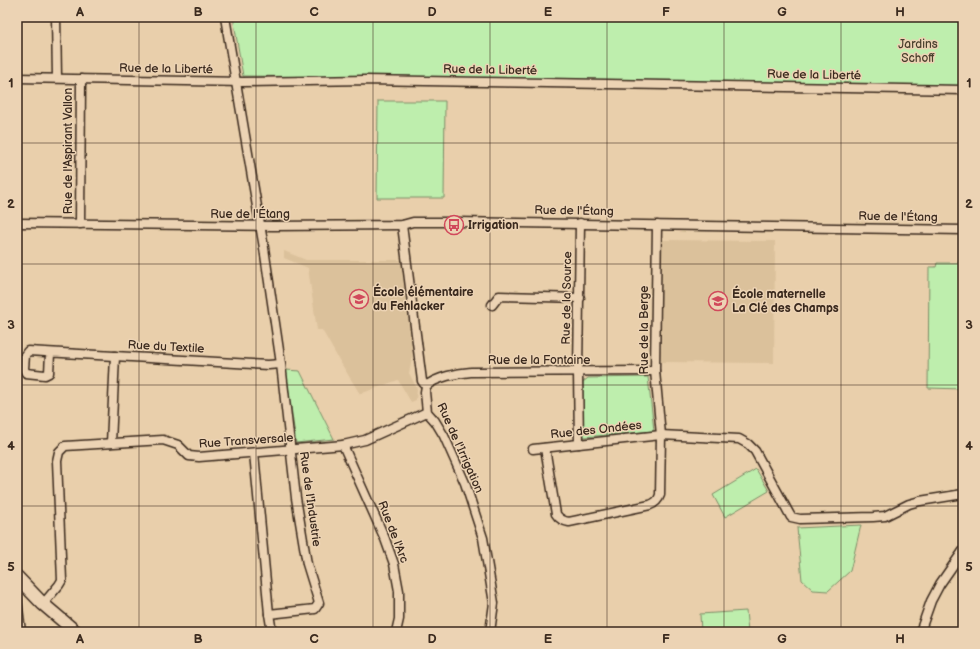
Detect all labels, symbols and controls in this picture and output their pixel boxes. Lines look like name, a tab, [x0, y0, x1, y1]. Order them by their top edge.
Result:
text: A	[75, 4, 84, 20]
text: B	[193, 4, 203, 20]
text: C	[309, 4, 319, 20]
text: D	[427, 4, 437, 20]
text: E	[544, 4, 553, 20]
text: F	[662, 4, 670, 20]
text: G	[777, 4, 787, 20]
text: H	[895, 4, 905, 20]
park label: Jardins Schoff	[898, 37, 938, 66]
street label: Rue de la Liberté	[119, 61, 213, 77]
street label: Rue de la Liberté	[443, 62, 537, 78]
street label: Rue de la Liberté	[767, 67, 861, 83]
text: 1	[8, 75, 14, 91]
text: 1	[966, 75, 972, 91]
street label: Rue de l'Aspirant Vallon	[61, 88, 76, 214]
text: 2	[7, 196, 15, 212]
text: 2	[965, 196, 973, 212]
street label: Rue de l'Étang	[534, 202, 614, 219]
street label: Rue de l'Étang	[210, 206, 290, 222]
street label: Rue de l'Étang	[858, 208, 938, 225]
bus stop icon: Irrigation	[443, 214, 465, 236]
place label: Irrigation	[468, 218, 519, 233]
street label: Rue de la Source	[559, 251, 575, 345]
place label: École élémentaire du Fehlacker	[373, 283, 474, 314]
place label: École maternelle La Clé des Champs	[732, 285, 839, 316]
street label: Rue de la Berge	[637, 286, 652, 374]
school or university icon: École élémentaire du Fehlacker	[348, 288, 370, 310]
school or university icon: École maternelle La Clé des Champs	[707, 290, 729, 312]
text: 3	[7, 317, 15, 333]
text: 3	[965, 317, 973, 333]
street label: Rue du Textile	[127, 338, 205, 356]
street label: Rue de la Fontaine	[488, 353, 590, 368]
street label: Rue de l'Irrigation	[433, 401, 487, 496]
street label: Rue des Ondées	[550, 418, 642, 442]
street label: Rue Transversale	[198, 430, 294, 452]
text: 4	[7, 438, 15, 454]
text: 4	[965, 438, 973, 454]
street label: Rue de l'Industrie	[296, 450, 324, 548]
street label: Rue de l'Arc	[374, 499, 412, 565]
text: 5	[7, 559, 15, 575]
text: 5	[965, 559, 973, 575]
text: A	[75, 631, 84, 647]
text: B	[193, 631, 203, 647]
text: C	[309, 631, 319, 647]
text: D	[427, 631, 437, 647]
text: E	[544, 631, 553, 647]
text: F	[662, 631, 670, 647]
text: G	[777, 631, 787, 647]
text: H	[895, 631, 905, 647]

